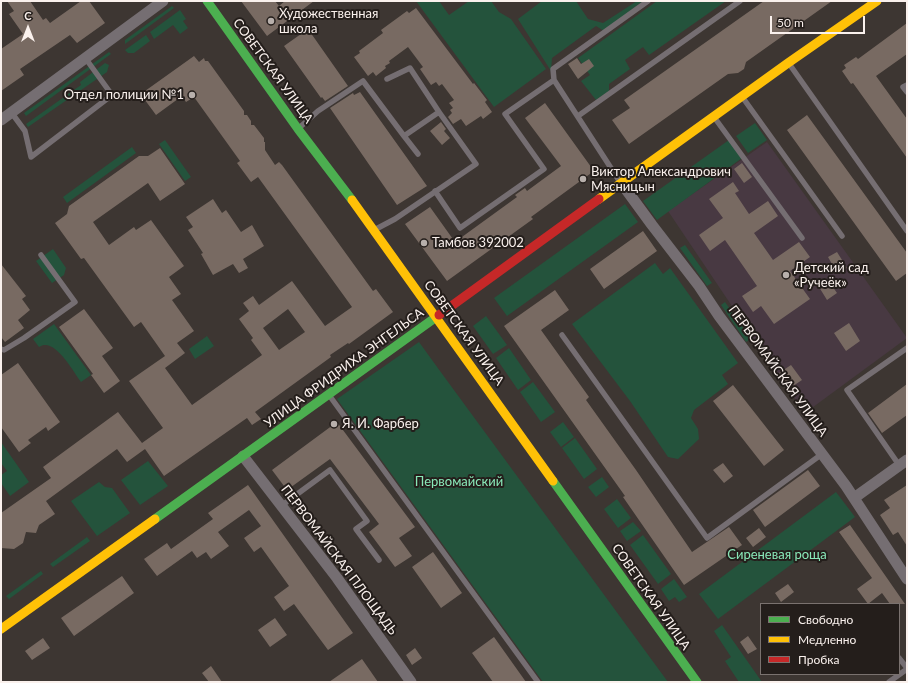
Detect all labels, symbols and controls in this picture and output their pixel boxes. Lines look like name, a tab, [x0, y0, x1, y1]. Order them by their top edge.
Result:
place label: Художественная школа	[279, 6, 378, 37]
north arrow	[8, 8, 48, 48]
scale bar	[772, 8, 867, 34]
text: С	[24, 9, 32, 22]
street label: СОВЕТСКАЯ УЛИЦА	[230, 15, 316, 127]
text: 50 m	[777, 15, 804, 30]
marker: Художественная школа	[266, 16, 276, 26]
place label: Отдел полиции №1	[64, 87, 184, 103]
marker: Отдел полиции №1	[187, 90, 197, 100]
place label: Виктор Александрович Мясницын	[591, 164, 731, 195]
marker: Виктор Александрович Мясницын	[578, 174, 588, 184]
place label: Тамбов 392002	[432, 235, 524, 251]
marker: Тамбов 392002	[419, 238, 429, 248]
place label: Детский сад «Ручеёк»	[794, 260, 869, 291]
marker: Детский сад «Ручеёк»	[781, 270, 791, 280]
street label: СОВЕТСКАЯ УЛИЦА	[421, 277, 507, 389]
street label: ПЕРВОМАЙСКАЯ УЛИЦА	[725, 302, 831, 440]
street label: УЛИЦА ФРИДРИХА ЭНГЕЛЬСА	[261, 305, 427, 431]
place label: Я. И. Фарбер	[342, 416, 419, 432]
marker: Я. И. Фарбер	[329, 419, 339, 429]
park label: Первомайский	[415, 474, 503, 490]
street label: ПЕРВОМАЙСКАЯ ПЛОЩАДЬ	[278, 482, 400, 638]
street label: СОВЕТСКАЯ УЛИЦА	[609, 541, 693, 653]
park label: Сиреневая роща	[727, 547, 827, 563]
legend	[760, 603, 900, 675]
text: Свободно	[798, 612, 853, 627]
text: Медленно	[798, 632, 856, 647]
text: Пробка	[798, 652, 839, 667]

